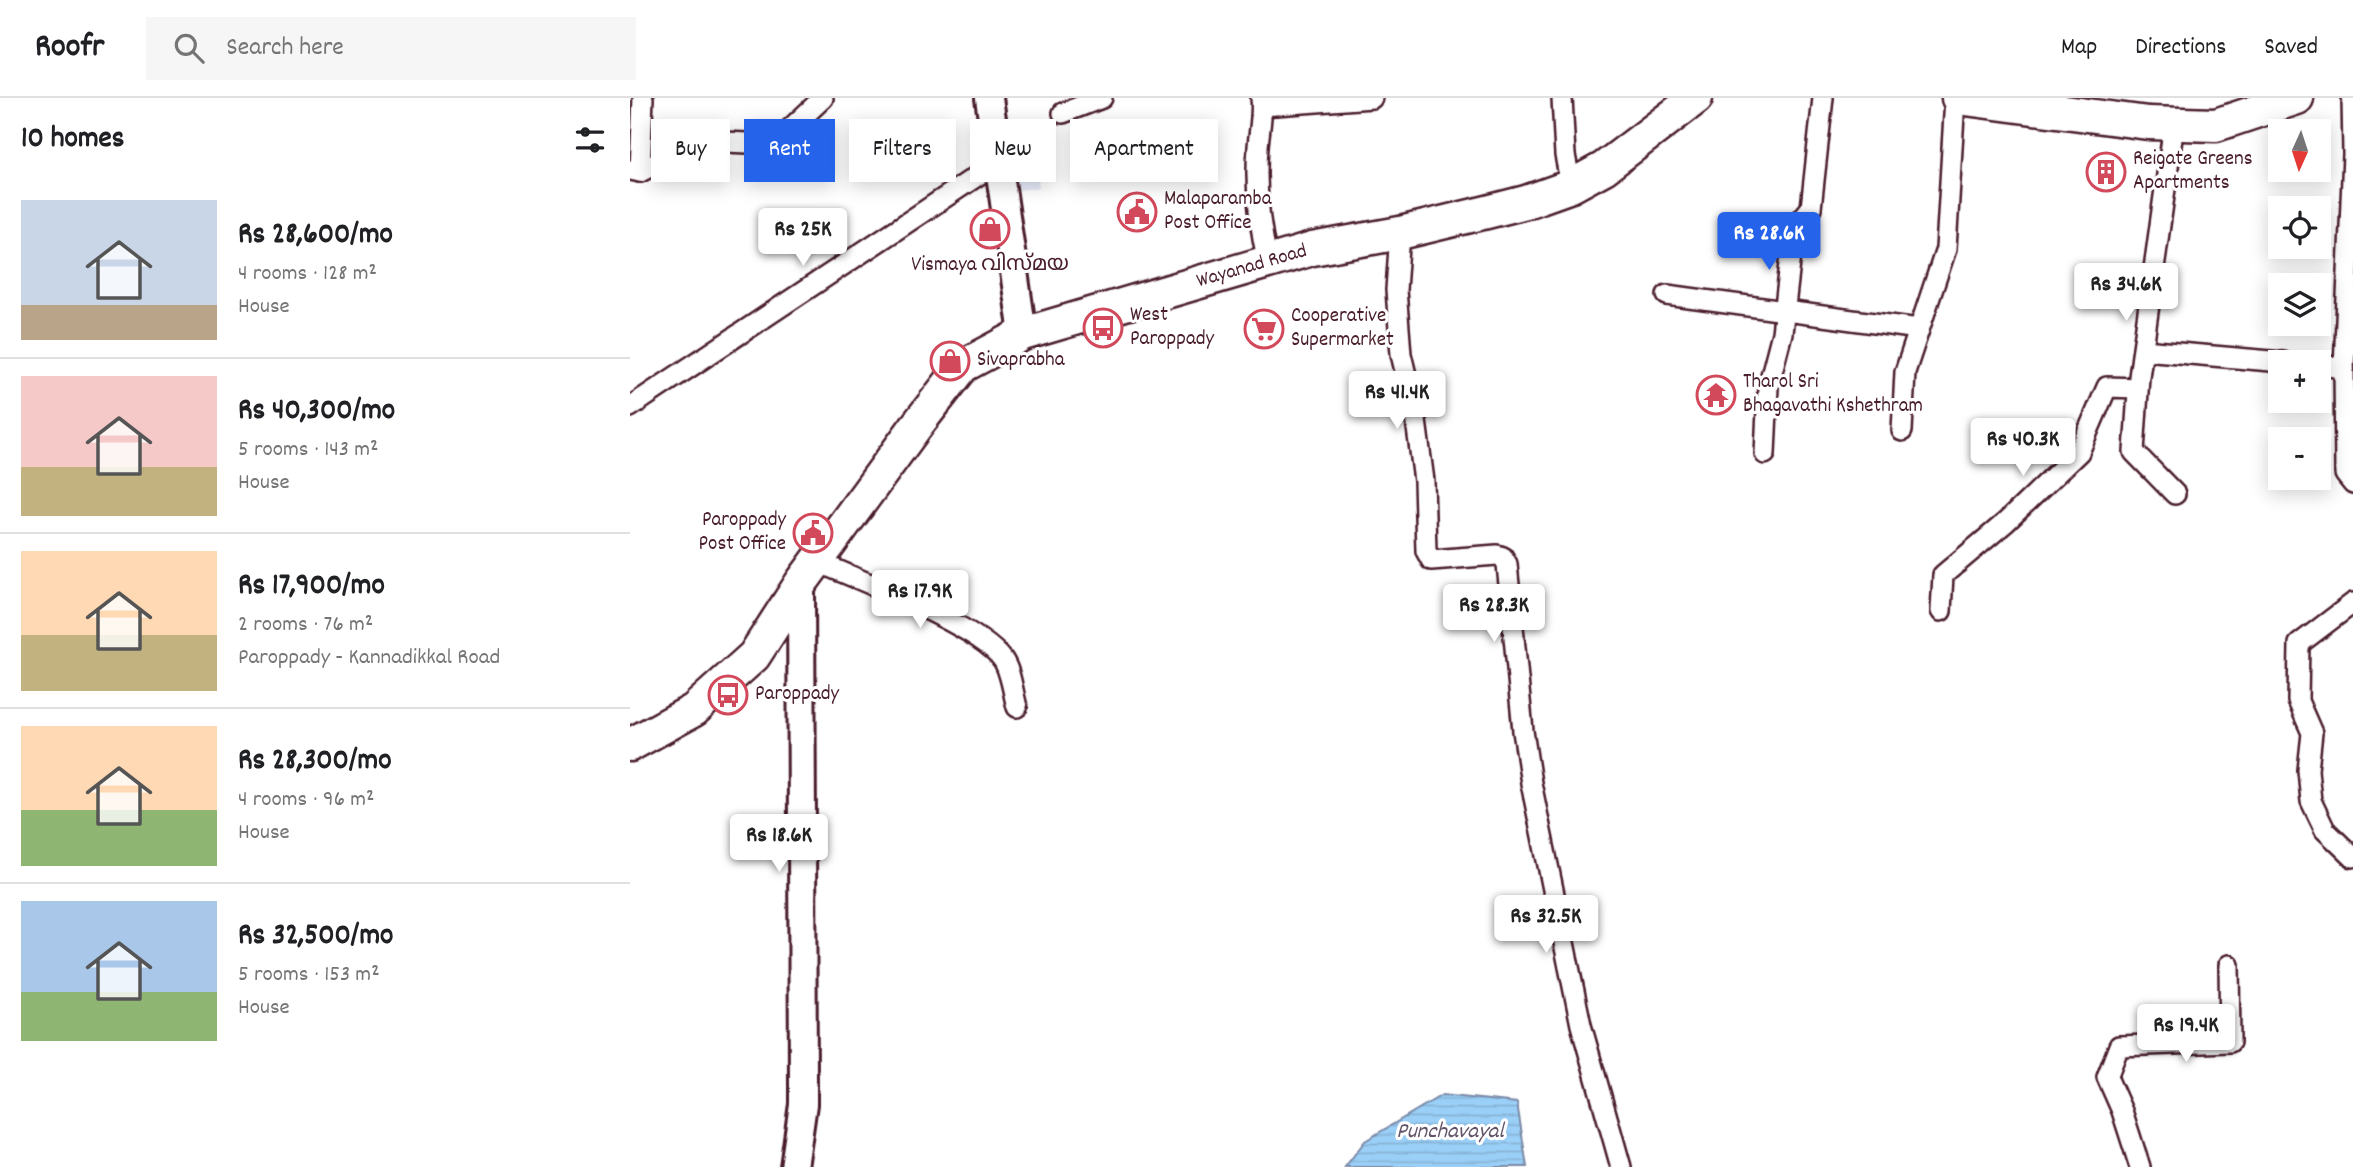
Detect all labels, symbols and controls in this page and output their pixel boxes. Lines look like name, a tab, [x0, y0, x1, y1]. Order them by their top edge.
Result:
search box	[146, 17, 636, 80]
text: Roofr	[35, 25, 104, 72]
icon: search	[170, 29, 208, 67]
text: Search here	[226, 30, 344, 67]
text: Map	[2061, 31, 2097, 65]
text: Directions	[2135, 31, 2226, 65]
text: Saved	[2264, 31, 2318, 65]
text: 10 homes	[21, 119, 124, 162]
chip: Buy	[651, 119, 730, 182]
chip: Rent	[744, 119, 835, 182]
chip: Filters	[849, 119, 956, 182]
chip: New	[970, 119, 1056, 182]
chip: Apartment	[1070, 119, 1218, 182]
north arrow	[2268, 119, 2331, 182]
map controls	[2268, 119, 2331, 490]
icon: filters	[571, 121, 609, 159]
place label: Reigate Greens Apartments	[2133, 145, 2253, 199]
building icon: Reigate Greens Apartments	[2085, 151, 2127, 193]
place label: Malaparamba Post Office	[1164, 185, 1273, 239]
public building icon: Malaparamba Post Office	[1116, 191, 1158, 233]
button: locate	[2268, 196, 2331, 259]
pin: Rs 25K	[746, 208, 860, 268]
shop icon: Vismaya വിസ്മയ	[969, 208, 1011, 250]
pin: Rs 28.6K	[1697, 212, 1841, 272]
text: Rs 25K	[774, 214, 832, 247]
text: Rs 28,600/mo	[238, 215, 393, 258]
text: Rs 28.6K	[1733, 218, 1805, 251]
icon: home	[77, 228, 161, 312]
street label: Wayanad Road	[1193, 237, 1311, 297]
place label: Vismaya വിസ്മയ	[911, 251, 1069, 281]
text: 4 rooms · 128 m²	[238, 258, 377, 291]
pin: Rs 34.6K	[2054, 264, 2198, 323]
text: Rs 34.6K	[2090, 269, 2162, 302]
button: layers	[2268, 273, 2331, 336]
text: House	[238, 291, 290, 324]
place label: West Paroppady	[1130, 301, 1215, 355]
place label: Cooperative Supermarket	[1291, 302, 1394, 356]
bus stop icon: West Paroppady	[1082, 307, 1124, 349]
supermarket icon: Cooperative Supermarket	[1243, 308, 1285, 350]
shop icon: Sivaprabha	[929, 340, 971, 382]
place label: Sivaprabha	[977, 346, 1066, 376]
button: +	[2268, 350, 2331, 413]
place label: Tharol Sri Bhagavathi Kshethram	[1743, 368, 1923, 422]
pin: Rs 41.4K	[1325, 372, 1469, 431]
temple icon: Tharol Sri Bhagavathi Kshethram	[1695, 374, 1737, 416]
text: Rs 41.4K	[1365, 377, 1429, 410]
text: Rs 40,300/mo	[238, 391, 395, 434]
icon: home	[77, 404, 161, 488]
pin: Rs 40.3K	[1951, 418, 2095, 478]
text: Rs 40.3K	[1987, 424, 2059, 457]
button: −	[2268, 427, 2331, 490]
text: 5 rooms · 143 m²	[238, 434, 378, 467]
text: House	[238, 467, 290, 500]
place label: Paroppady Post Office	[699, 506, 786, 560]
public building icon: Paroppady Post Office	[792, 512, 834, 554]
text: Rs 17,900/mo	[238, 566, 385, 609]
pin: Rs 17.9K	[848, 570, 992, 630]
text: Rs 17.9K	[888, 576, 952, 609]
icon: home	[77, 579, 161, 663]
pin: Rs 28.3K	[1422, 584, 1566, 644]
text: Rs 28.3K	[1459, 590, 1529, 623]
text: 2 rooms · 76 m²	[238, 609, 373, 642]
text: Paroppady - Kannadikkal Road	[238, 642, 500, 675]
bus stop icon: Paroppady	[707, 674, 749, 716]
place label: Paroppady	[755, 680, 840, 710]
text: Rs 28,300/mo	[238, 741, 391, 784]
icon: home	[77, 754, 161, 838]
text: 4 rooms · 96 m²	[238, 784, 374, 817]
pin: Rs 18.6K	[707, 814, 851, 874]
text: House	[238, 817, 290, 850]
text: Rs 18.6K	[746, 820, 812, 853]
pin: Rs 32.5K	[1474, 896, 1618, 955]
text: Rs 32.5K	[1510, 901, 1582, 934]
text: Rs 32,500/mo	[238, 916, 393, 959]
icon: home	[77, 929, 161, 1013]
text: 5 rooms · 153 m²	[238, 959, 380, 992]
text: House	[238, 992, 290, 1025]
pin: Rs 19.4K	[2114, 1004, 2258, 1064]
text: Rs 19.4K	[2153, 1010, 2219, 1043]
water label: Punchavayal	[1396, 1116, 1505, 1149]

